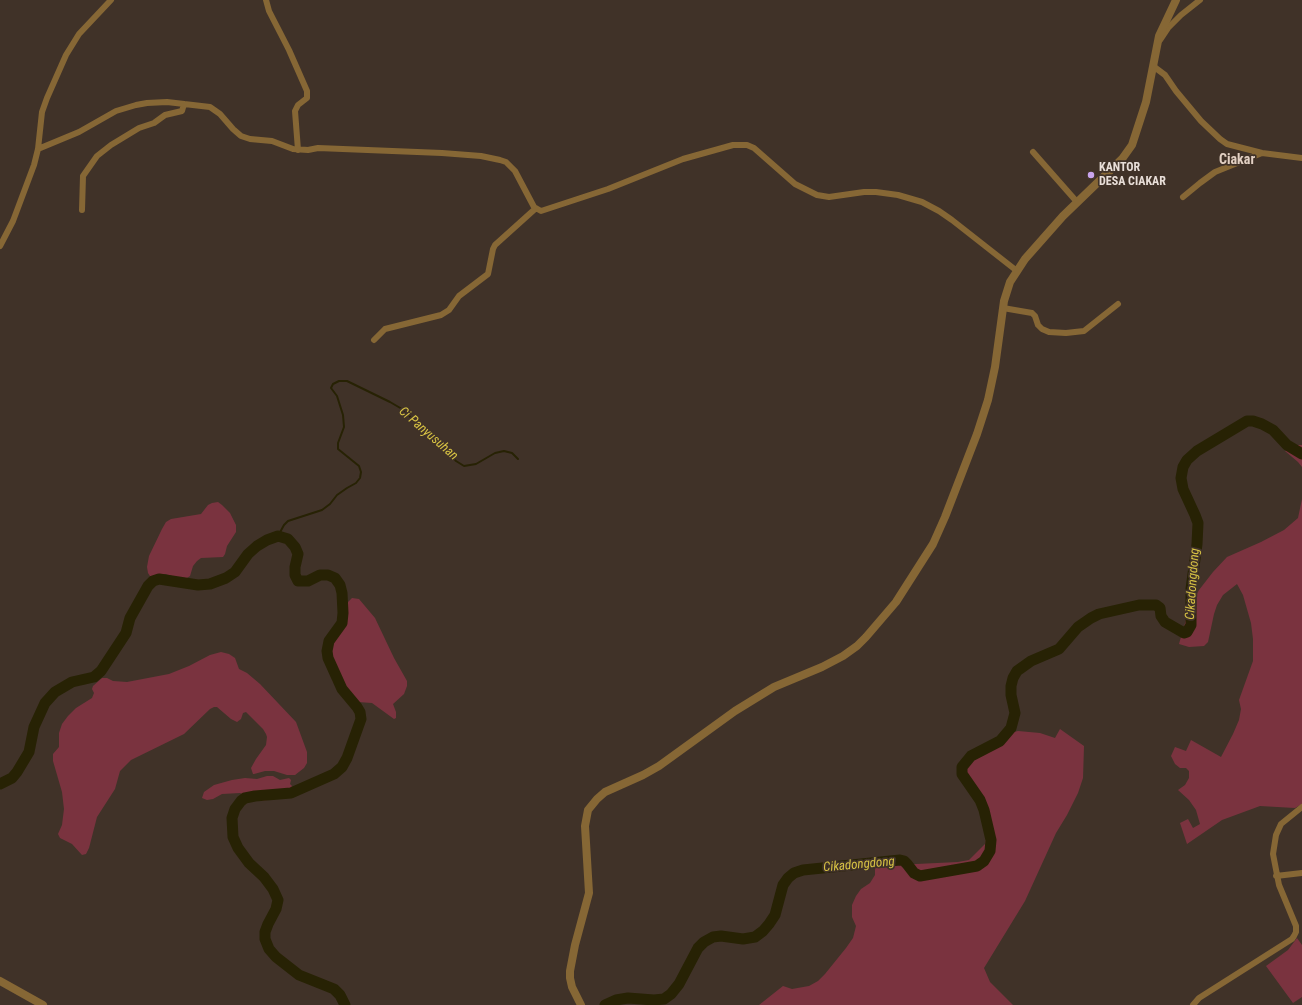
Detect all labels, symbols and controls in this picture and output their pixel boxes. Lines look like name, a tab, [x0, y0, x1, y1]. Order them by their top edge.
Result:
district label: Ciakar	[1219, 152, 1255, 168]
place label: KANTOR DESA CIAKAR	[1099, 161, 1166, 189]
marker: KANTOR DESA CIAKAR	[1086, 170, 1096, 180]
water label: Ci Panyusuhan	[395, 404, 461, 464]
water label: Cikadongdong	[1183, 548, 1203, 620]
water label: Cikadongdong	[823, 854, 895, 876]

